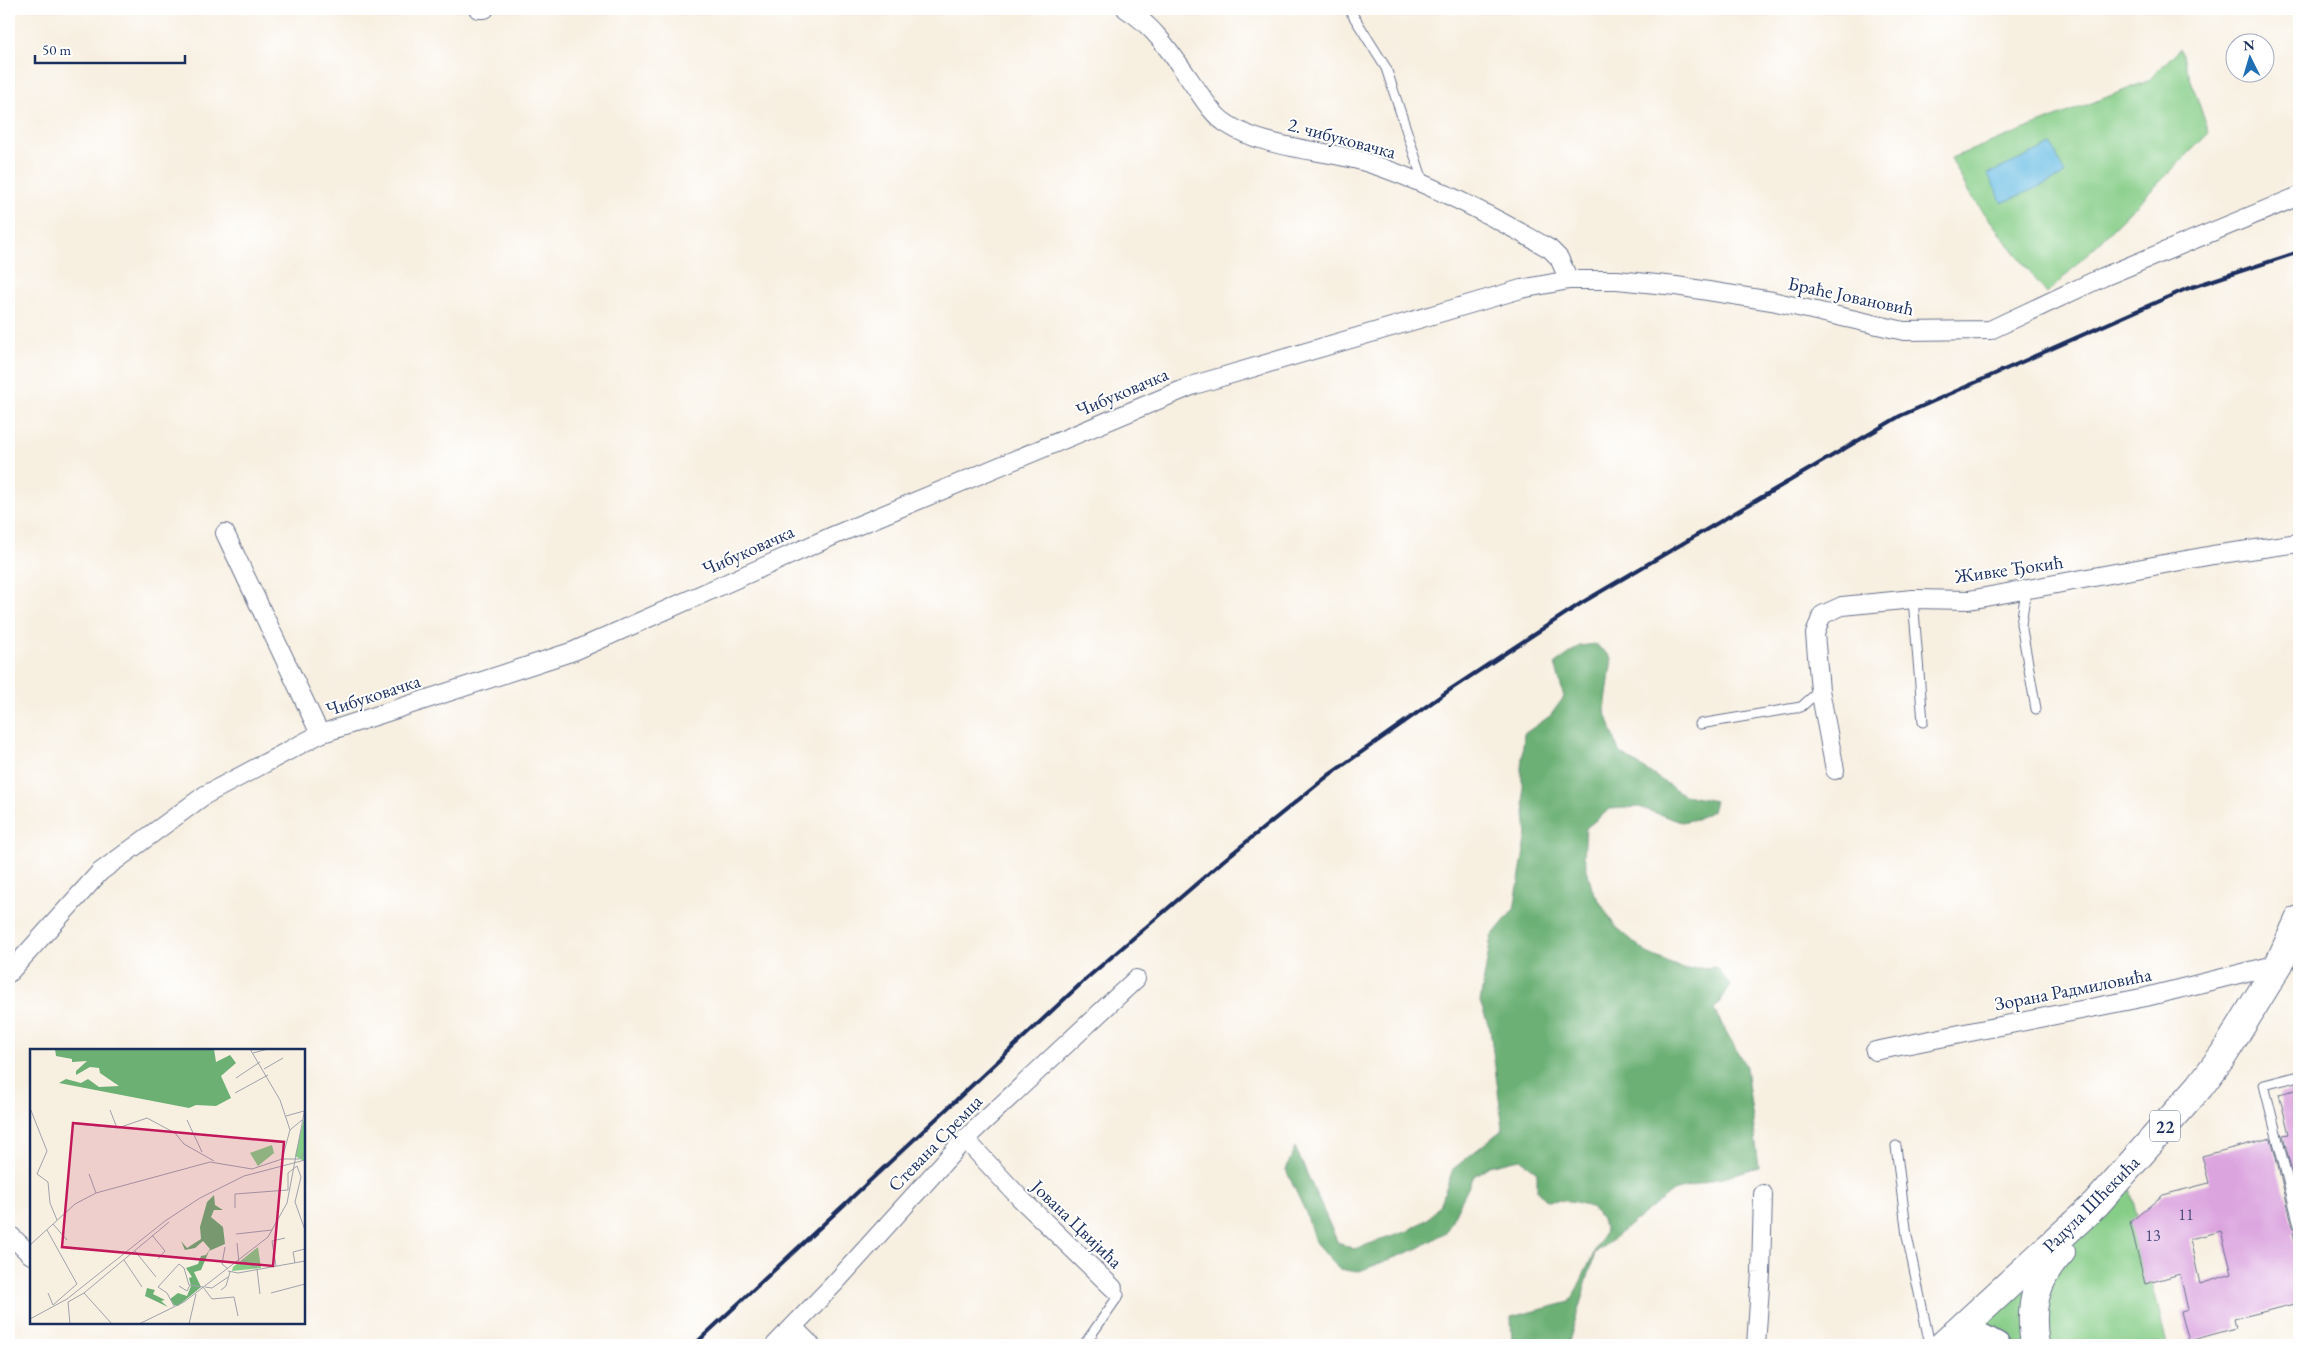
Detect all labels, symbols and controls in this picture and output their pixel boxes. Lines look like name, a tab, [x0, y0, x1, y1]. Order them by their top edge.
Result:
scale bar	[35, 32, 185, 64]
north arrow	[2226, 32, 2276, 82]
text: N	[2242, 36, 2256, 55]
text: 50 m	[42, 40, 71, 59]
street label: 2. чибуковачка	[1285, 112, 1399, 165]
street label: Браће Јовановић	[1786, 270, 1916, 322]
street label: Чибуковачка	[1072, 361, 1172, 423]
street label: Чибуковачка	[698, 518, 798, 581]
street label: Живке Ђокић	[1952, 549, 2065, 589]
street label: Чибуковачка	[323, 668, 424, 722]
street label: Зорана Радмиловића	[1992, 961, 2154, 1016]
inset map	[30, 1049, 305, 1324]
street label: Стевана Сремца	[882, 1089, 988, 1197]
road number: 22	[2150, 1110, 2180, 1142]
street label: Радула Шћекића	[2037, 1150, 2145, 1258]
street label: Јована Цвијића	[1025, 1173, 1128, 1274]
house number: 11	[2178, 1204, 2194, 1225]
house number: 13	[2145, 1225, 2161, 1246]

